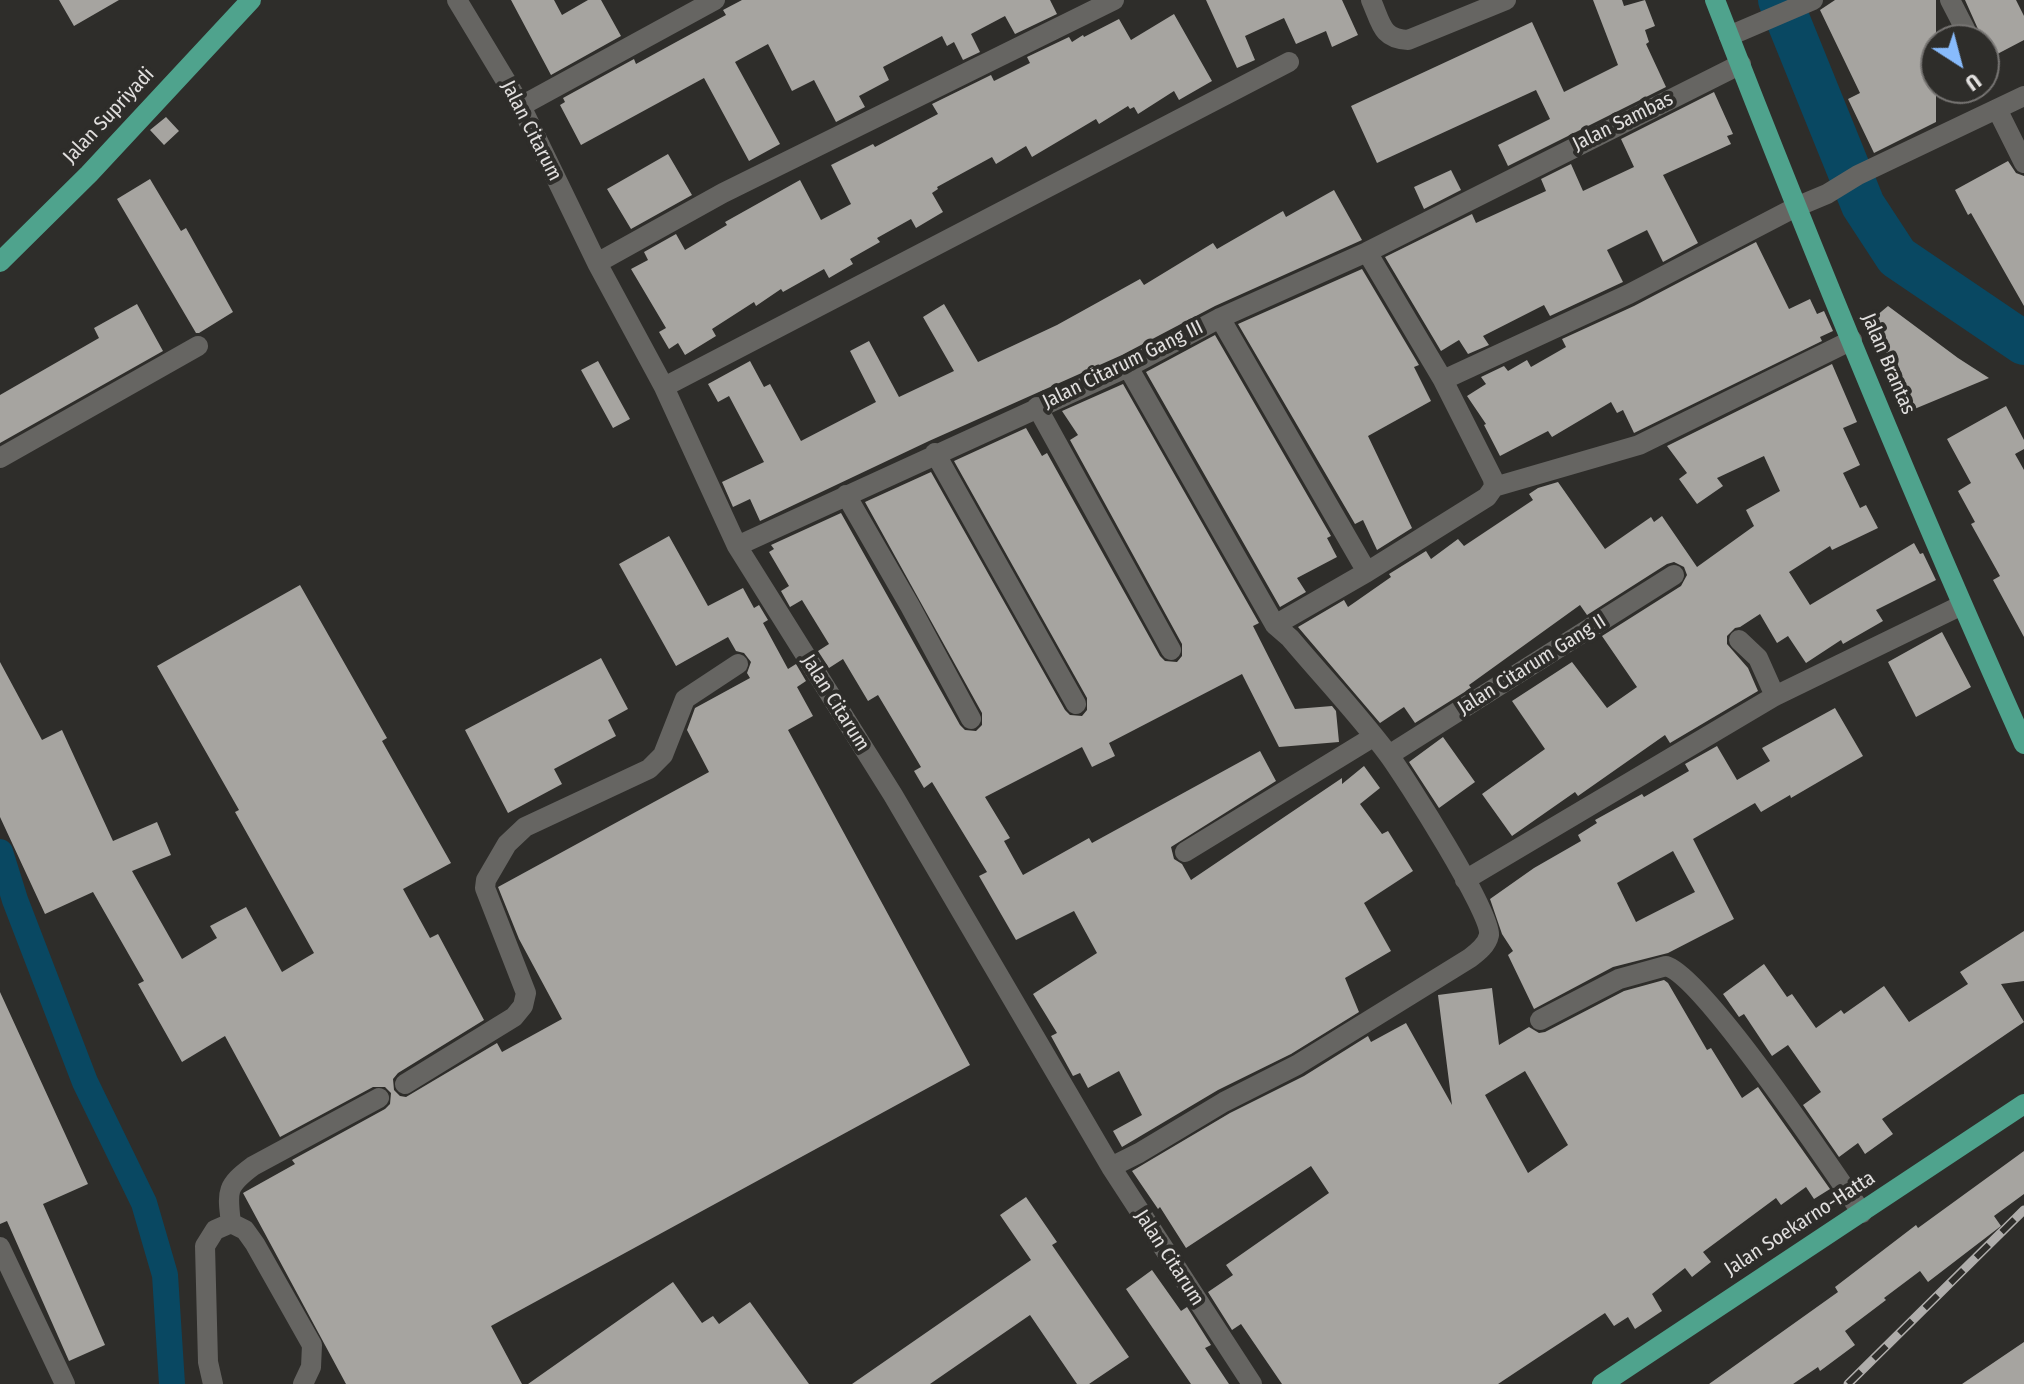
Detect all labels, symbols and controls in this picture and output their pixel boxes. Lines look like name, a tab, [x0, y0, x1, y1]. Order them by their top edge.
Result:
north arrow	[1920, 24, 2000, 104]
street label: Jalan Supriyadi	[58, 63, 160, 169]
text: U	[1960, 67, 1986, 97]
street label: Jalan Citarum	[495, 77, 567, 185]
street label: Jalan Sambas	[1569, 87, 1677, 157]
street label: Jalan Brantas	[1856, 310, 1920, 418]
street label: Jalan Citarum Gang III	[1039, 316, 1207, 414]
street label: Jalan Citarum Gang II	[1453, 610, 1611, 720]
street label: Jalan Citarum	[796, 650, 874, 756]
street label: Jalan Soekarno-Hatta	[1720, 1166, 1880, 1282]
street label: Jalan Citarum	[1129, 1206, 1209, 1310]

